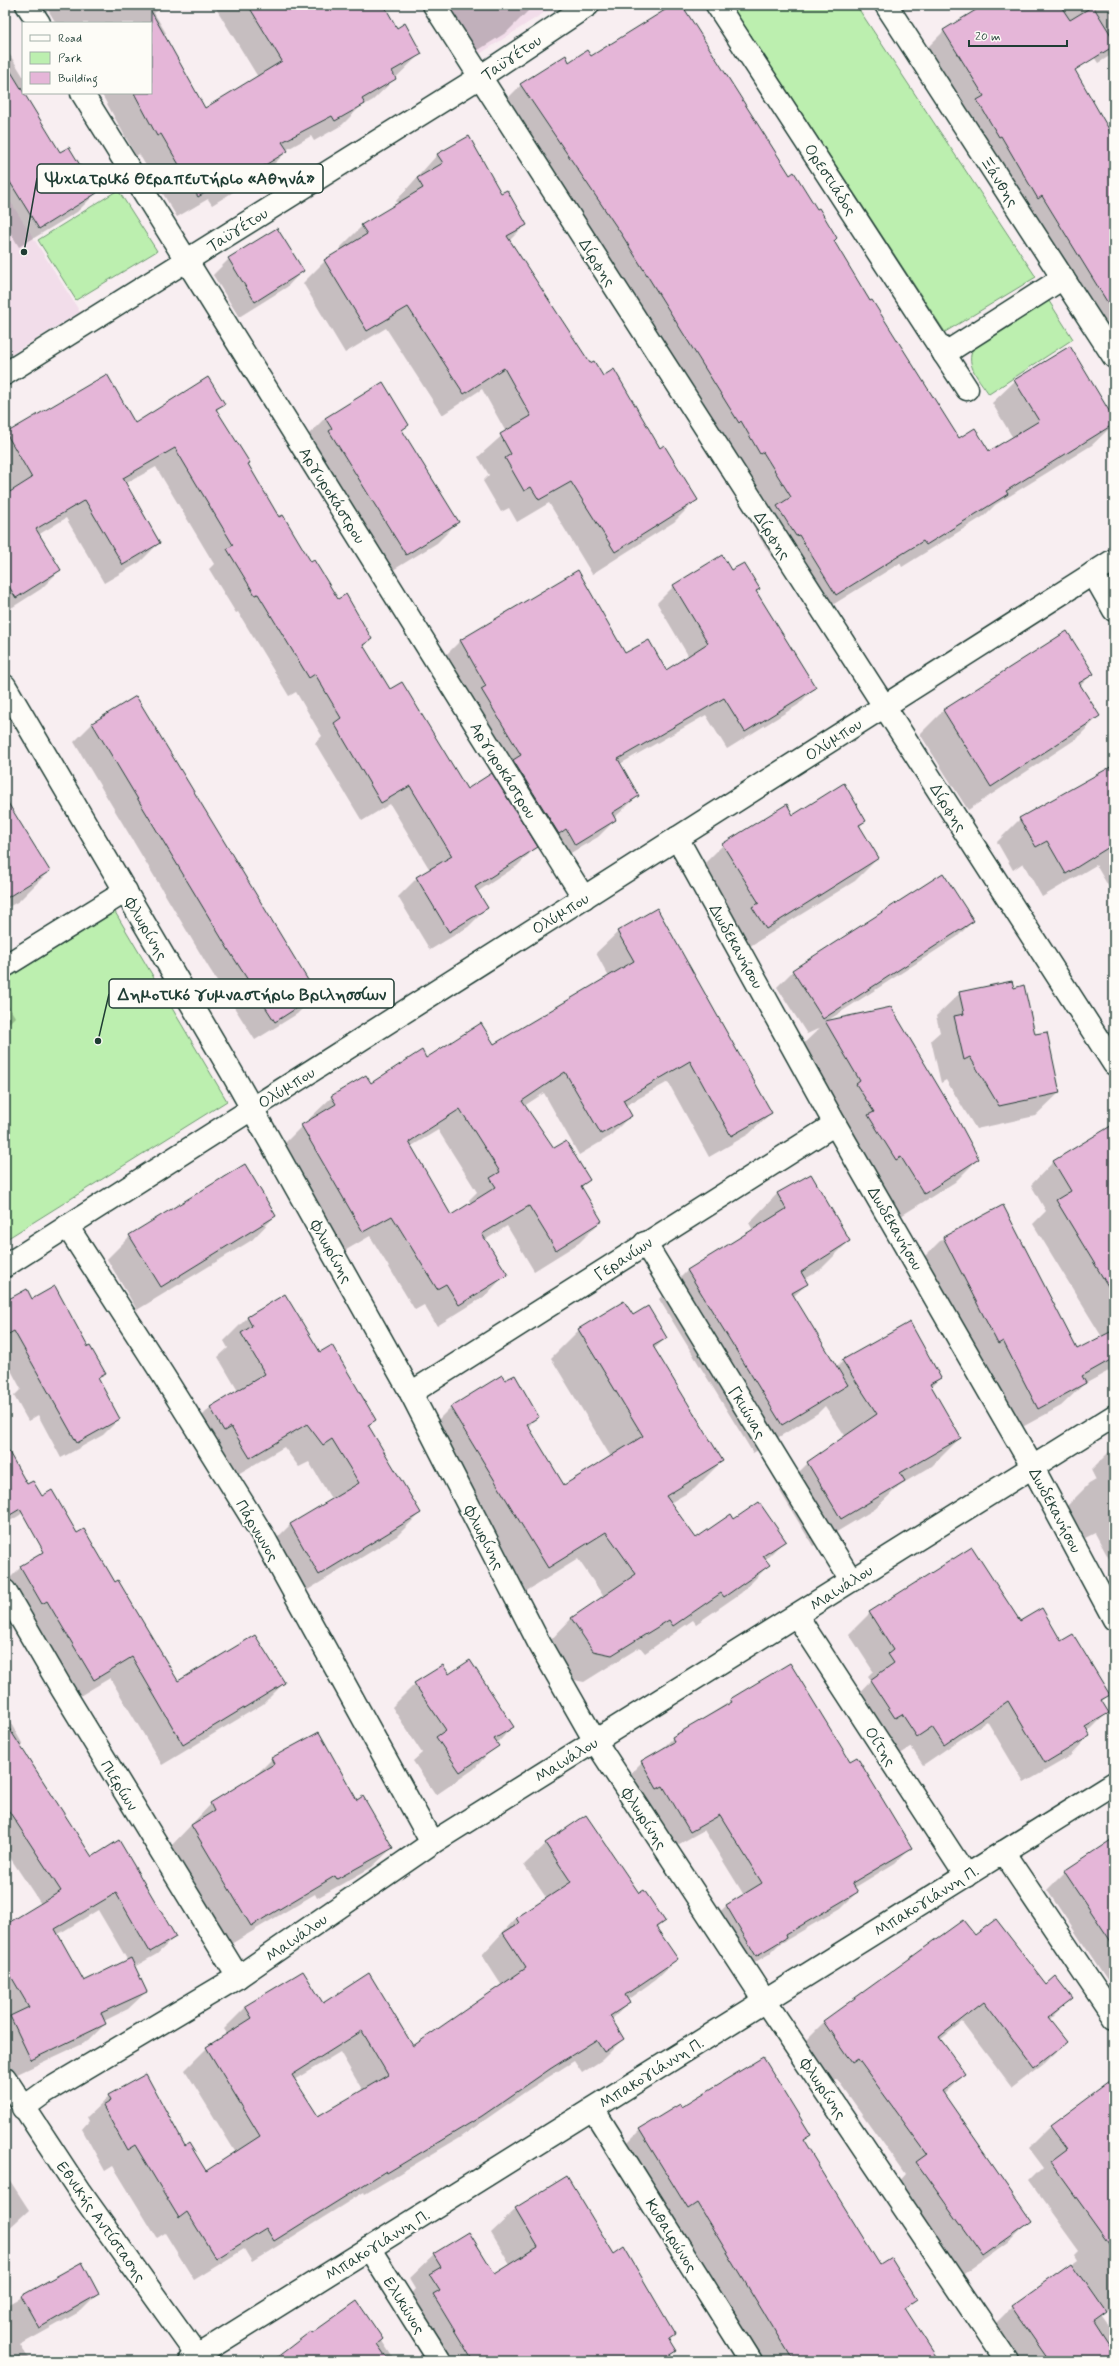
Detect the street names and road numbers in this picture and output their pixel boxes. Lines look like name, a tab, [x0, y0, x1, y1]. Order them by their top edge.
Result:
street label: Ταϋγέτου	[477, 30, 546, 86]
street label: Ορεστιάδος	[799, 140, 861, 220]
street label: Ξάνθης	[975, 153, 1023, 211]
street label: Ταϋγέτου	[203, 202, 272, 257]
street label: Δίρφης	[573, 235, 620, 291]
street label: Αργυροκάστρου	[294, 444, 370, 548]
street label: Δίρφης	[748, 508, 795, 564]
street label: Ολύμπου	[801, 714, 866, 766]
street label: Αργυροκάστρου	[465, 719, 541, 823]
street label: Δίρφης	[924, 780, 971, 836]
street label: Ολύμπου	[528, 888, 593, 940]
street label: Φλωρίνης	[119, 893, 172, 964]
street label: Δωδεκανήσου	[704, 901, 768, 993]
street label: Ολύμπου	[254, 1062, 319, 1114]
street label: Δωδεκανήσου	[862, 1183, 927, 1275]
street label: Φλωρίνης	[304, 1215, 357, 1287]
street label: Γερανίων	[591, 1233, 657, 1286]
street label: Γκιώνας	[723, 1383, 771, 1443]
street label: Δωδεκανήσου	[1023, 1464, 1086, 1557]
street label: Πάρνωνος	[230, 1496, 283, 1565]
street label: Φλωρίνης	[458, 1501, 509, 1573]
street label: Μαινάλου	[806, 1560, 877, 1616]
street label: Οίτης	[859, 1723, 900, 1771]
street label: Μαινάλου	[531, 1733, 602, 1788]
street label: Πιερίων	[95, 1756, 143, 1815]
street label: Φλωρίνης	[615, 1783, 671, 1854]
street label: Μπακογιάννη Π.	[871, 1861, 983, 1942]
street label: Μαινάλου	[262, 1909, 332, 1967]
street label: Μπακογιάννη Π.	[596, 2033, 708, 2114]
street label: Φλωρίνης	[794, 2053, 851, 2124]
street label: Εθνικής Αντίστασης	[51, 2157, 150, 2286]
street label: Κυθαιρώνος	[640, 2195, 702, 2277]
street label: Μπακογιάννη Π.	[322, 2205, 434, 2286]
street label: Ελικώνος	[378, 2273, 430, 2338]

